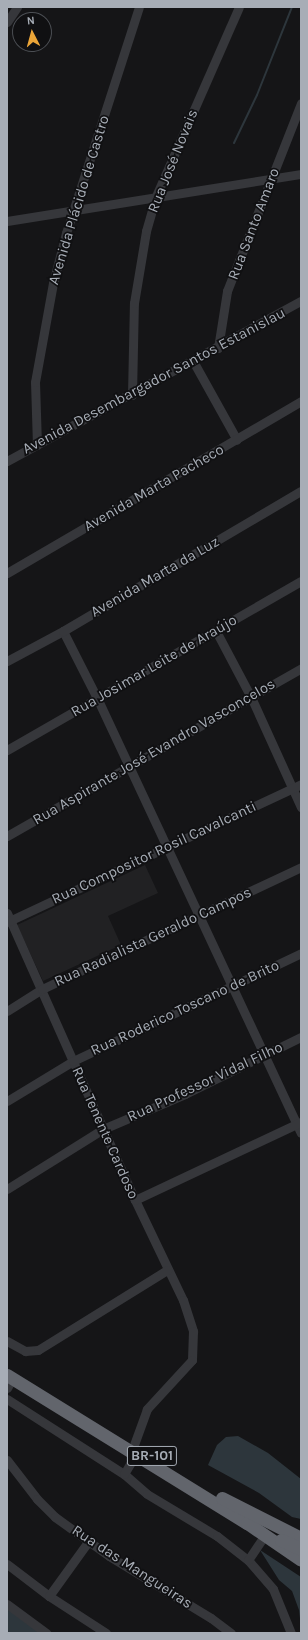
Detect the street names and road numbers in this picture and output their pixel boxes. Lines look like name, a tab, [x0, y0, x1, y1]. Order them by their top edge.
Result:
street label: Rua José Novais	[144, 107, 202, 215]
street label: Avenida Plácido de Castro	[45, 113, 113, 287]
street label: Rua Santo Amaro	[224, 166, 284, 282]
street label: Avenida Desembargador Santos Estanislau	[20, 304, 288, 458]
street label: Avenida Marta Pacheco	[81, 441, 227, 535]
street label: Avenida Marta da Luz	[87, 533, 223, 621]
street label: Rua Josimar Leite de Araújo	[68, 611, 240, 721]
street label: Rua Aspirante José Evandro Vasconcelos	[30, 675, 278, 829]
street label: Rua Compositor Rosil Cavalcanti	[49, 798, 259, 908]
street label: Rua Radialista Geraldo Campos	[52, 883, 254, 991]
street label: Rua Roderico Toscano de Brito	[88, 956, 282, 1060]
street label: Rua Professor Vidal Filho	[124, 1038, 286, 1126]
street label: Rua Tenente Cardoso	[68, 1064, 142, 1202]
road number: BR-101	[126, 1444, 178, 1468]
street label: Rua das Mangueiras	[68, 1521, 196, 1613]

